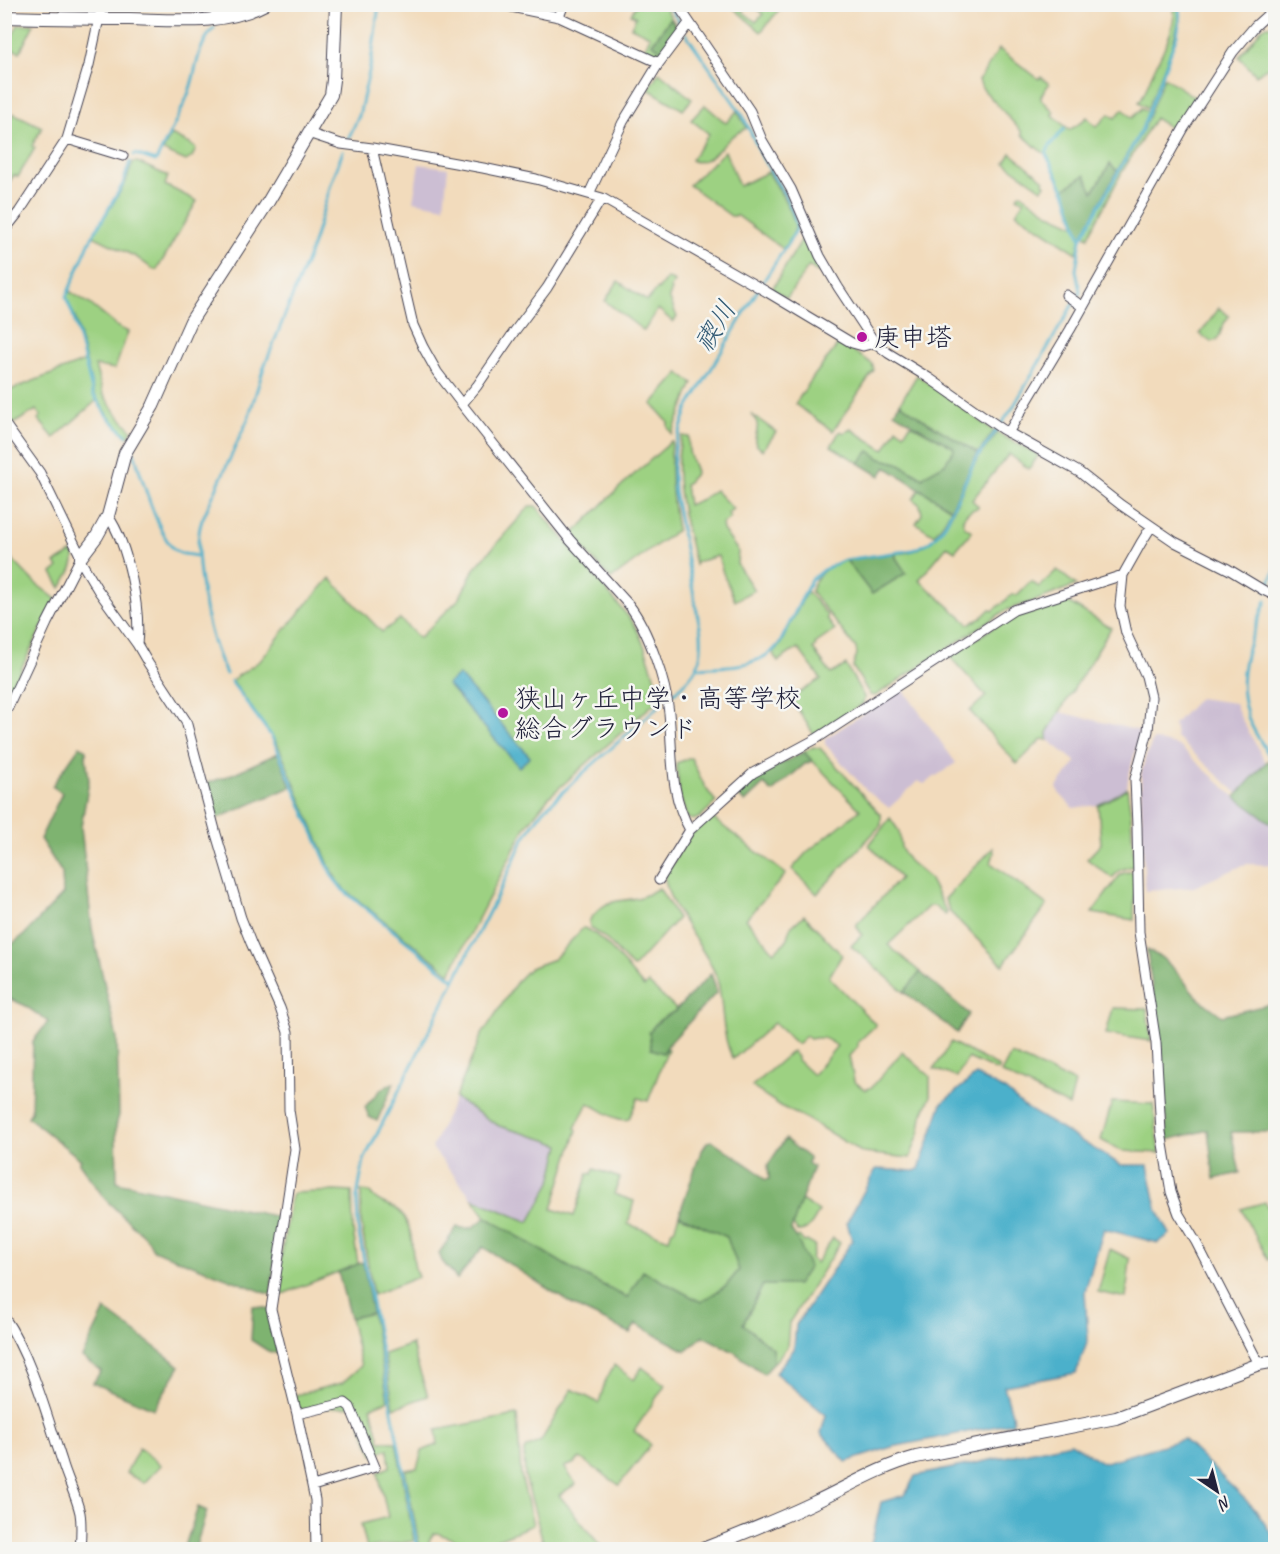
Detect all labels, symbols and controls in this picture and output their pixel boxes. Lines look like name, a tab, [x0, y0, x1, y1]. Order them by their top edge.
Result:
water label: 禊川	[687, 294, 743, 358]
place label: 庚申塔	[874, 321, 952, 354]
marker: 庚申塔	[855, 330, 869, 344]
place label: 狭山ヶ丘中学・高等学校 総合グラウンド	[515, 682, 801, 745]
marker: 狭山ヶ丘中学・高等学校 総合グラウンド	[496, 706, 510, 720]
north arrow	[1187, 1461, 1247, 1521]
text: N	[1213, 1491, 1235, 1515]

